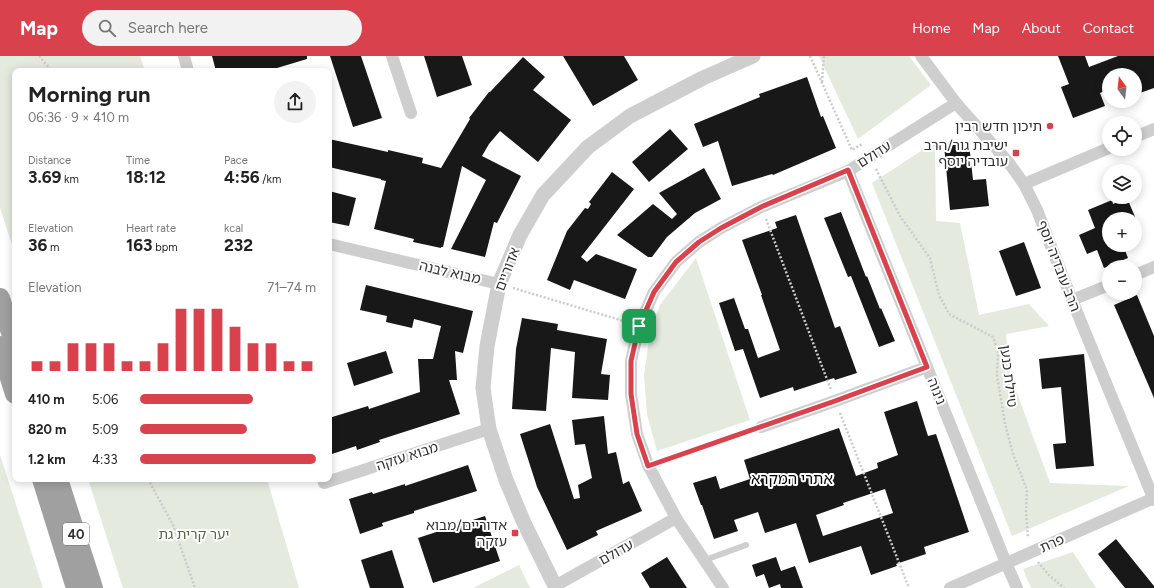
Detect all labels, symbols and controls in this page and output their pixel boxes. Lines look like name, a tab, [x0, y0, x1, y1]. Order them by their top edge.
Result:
search box	[82, 10, 362, 46]
text: Map	[20, 17, 58, 40]
icon: search	[96, 17, 118, 39]
text: Search here	[128, 19, 208, 37]
text: Home	[912, 20, 951, 37]
text: Map	[973, 20, 1000, 37]
text: About	[1022, 20, 1061, 37]
text: Contact	[1083, 20, 1134, 37]
north arrow	[1102, 68, 1142, 108]
map controls	[1102, 68, 1142, 300]
text: Morning run	[28, 81, 151, 108]
button: share	[274, 81, 316, 123]
text: 06:36 · 9 × 410 m	[28, 110, 129, 125]
button: locate	[1102, 116, 1142, 156]
place label: תיכון חדש רבין	[955, 118, 1042, 135]
marker: תיכון חדש רבין	[1045, 121, 1055, 131]
street label: עדולם	[854, 137, 894, 171]
place label: ישיבת גור/הרב עובדיה יוסף	[924, 137, 1008, 170]
marker: ישיבת גור/הרב עובדיה יוסף	[1011, 148, 1021, 158]
text: Distance	[28, 154, 71, 167]
text: Time	[126, 154, 150, 167]
text: Pace	[224, 154, 248, 167]
button: layers	[1102, 164, 1142, 204]
text: 3.69	[28, 167, 61, 187]
text: 18:12	[126, 167, 166, 187]
text: 4:56	[224, 167, 260, 187]
text: km	[61, 173, 79, 186]
text: /km	[260, 173, 281, 186]
button: +	[1102, 212, 1142, 252]
street label: הרב עובדיה יוסף	[1033, 218, 1084, 314]
text: Elevation	[28, 222, 73, 235]
text: Heart rate	[126, 222, 176, 235]
text: kcal	[224, 222, 243, 235]
text: 36	[28, 235, 47, 255]
text: 163	[126, 235, 153, 255]
text: 232	[224, 235, 253, 255]
text: m	[47, 241, 59, 254]
text: bpm	[153, 241, 178, 254]
street label: אדוריים	[491, 245, 524, 293]
street label: מבוא לבנה	[417, 257, 482, 288]
button: −	[1102, 260, 1142, 300]
text: Elevation	[28, 280, 81, 295]
text: 71–74 m	[267, 280, 316, 295]
pin	[622, 309, 656, 343]
icon: arrive	[628, 315, 650, 337]
street label: טיילת כנען	[996, 344, 1021, 408]
street label: נינוה	[923, 375, 950, 407]
text: 410 m	[28, 392, 65, 407]
text: 5:06	[92, 392, 118, 407]
text: 820 m	[28, 422, 66, 437]
text: 5:09	[92, 422, 118, 437]
street label: מבוא עזקה	[374, 438, 440, 474]
text: 1.2 km	[28, 452, 66, 467]
text: 4:33	[92, 452, 118, 467]
district label: אתרי המקרא	[751, 470, 833, 488]
place label: אדוריים/מבוא עזקה	[426, 517, 507, 550]
road number: 40	[63, 523, 89, 545]
park label: יער קרית גת	[158, 526, 230, 543]
marker: אדוריים/מבוא עזקה	[510, 528, 520, 538]
street label: פרת	[1037, 531, 1067, 556]
street label: עדולם	[596, 536, 637, 569]

